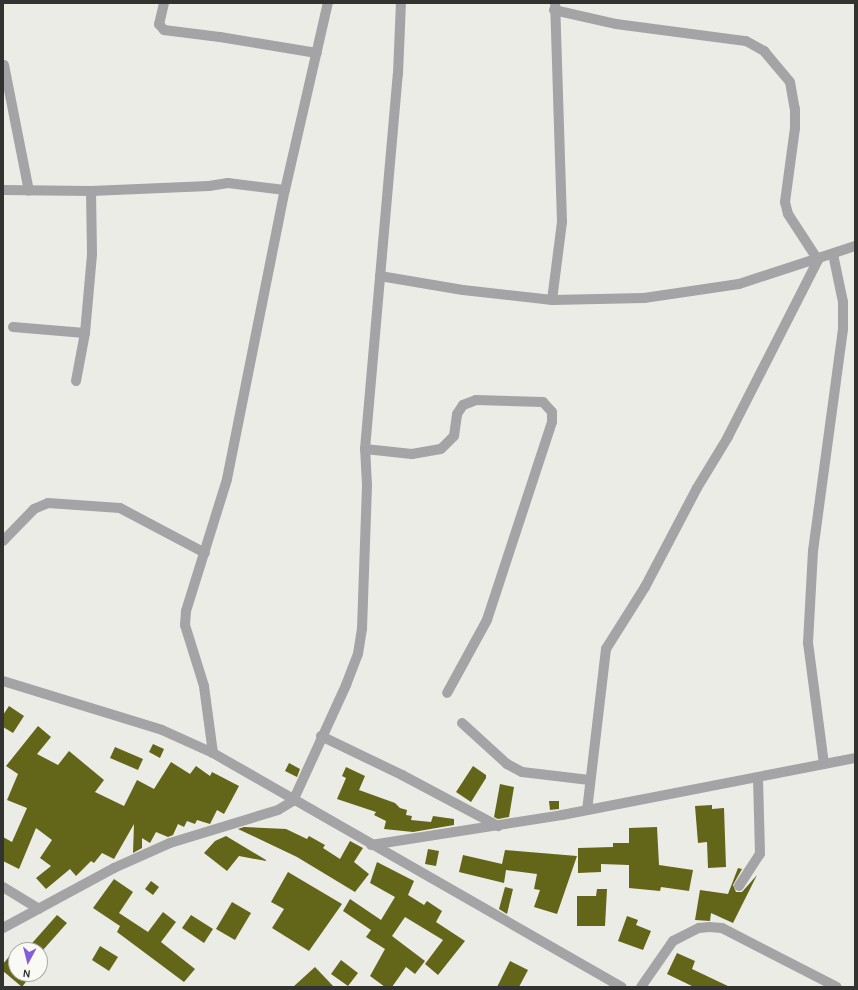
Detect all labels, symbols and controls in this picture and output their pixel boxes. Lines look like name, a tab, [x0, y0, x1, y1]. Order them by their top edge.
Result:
north arrow	[8, 942, 48, 982]
text: N	[22, 966, 31, 980]

